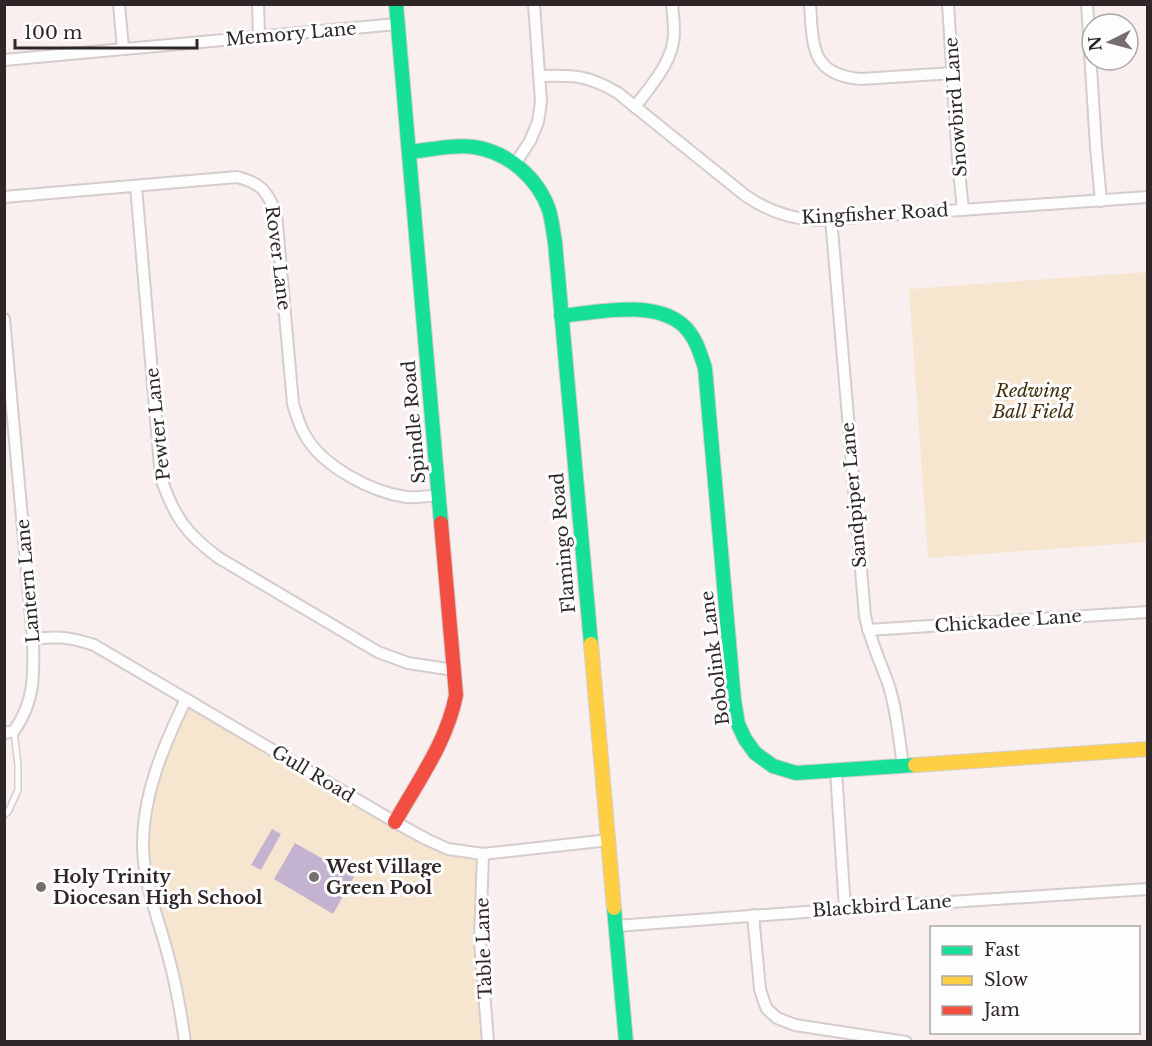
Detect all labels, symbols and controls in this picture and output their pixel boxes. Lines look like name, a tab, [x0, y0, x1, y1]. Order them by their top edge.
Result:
scale bar	[15, 12, 196, 50]
north arrow	[1080, 12, 1140, 72]
street label: Memory Lane	[225, 17, 357, 51]
text: 100 m	[24, 22, 82, 44]
text: N	[1084, 35, 1106, 52]
street label: Snowbird Lane	[940, 36, 972, 178]
street label: Kingfisher Road	[801, 199, 949, 229]
street label: Rover Lane	[261, 204, 295, 312]
street label: Spindle Road	[398, 359, 430, 485]
street label: Pewter Lane	[141, 366, 175, 482]
park label: Redwing Ball Field	[991, 380, 1074, 423]
street label: Sandpiper Lane	[837, 421, 871, 569]
street label: Flamingo Road	[546, 472, 580, 614]
street label: Lantern Lane	[12, 518, 44, 644]
street label: Bobolink Lane	[696, 590, 734, 726]
street label: Chickadee Lane	[934, 605, 1082, 637]
street label: Gull Road	[268, 741, 358, 807]
place label: West Village Green Pool	[325, 856, 442, 899]
place label: Holy Trinity Diocesan High School	[53, 866, 263, 909]
marker: West Village Green Pool	[307, 870, 321, 884]
marker: Holy Trinity Diocesan High School	[34, 880, 48, 894]
street label: Blackbird Lane	[812, 890, 952, 922]
street label: Table Lane	[471, 897, 497, 999]
legend	[930, 926, 1140, 1034]
text: Fast	[984, 939, 1021, 961]
text: Slow	[984, 969, 1029, 991]
text: Jam	[982, 999, 1020, 1021]

